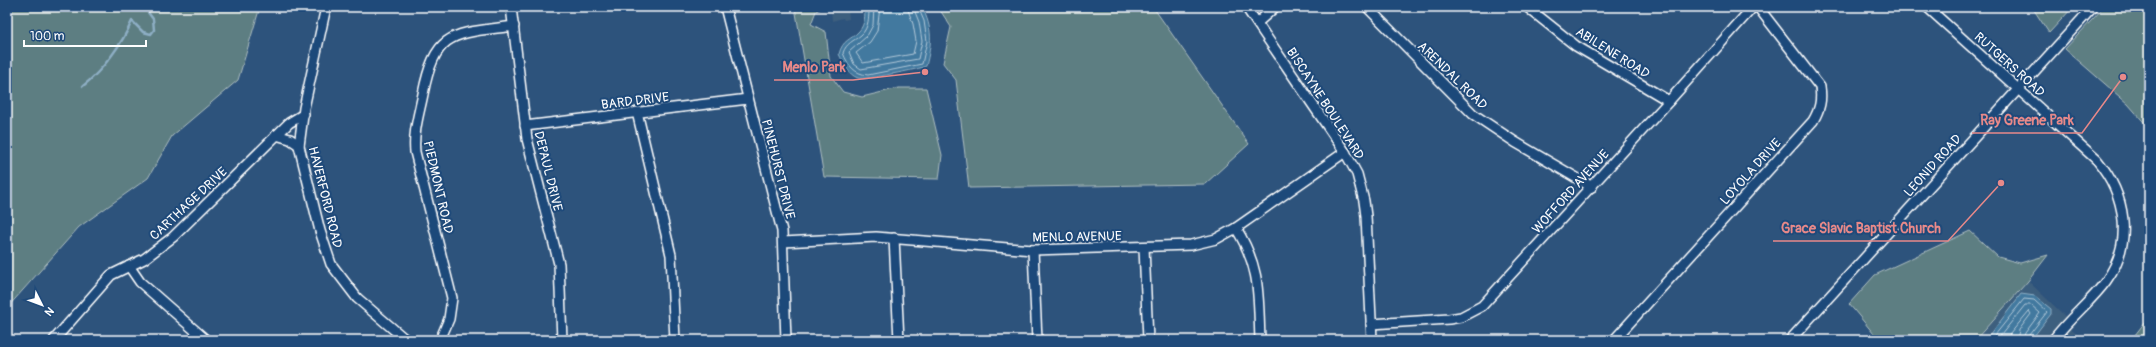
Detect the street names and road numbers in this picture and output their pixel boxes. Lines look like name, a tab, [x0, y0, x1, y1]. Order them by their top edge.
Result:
street label: ABILENE ROAD	[1573, 24, 1652, 82]
street label: RUTGERS ROAD	[1971, 29, 2048, 100]
street label: ARENDAL ROAD	[1414, 38, 1491, 113]
street label: BISCAYNE BOULEVARD	[1283, 45, 1367, 163]
street label: BARD DRIVE	[600, 89, 670, 113]
street label: PINEHURST DRIVE	[758, 118, 798, 221]
street label: DEPAUL DRIVE	[530, 130, 566, 213]
street label: LEONID ROAD	[1901, 131, 1965, 200]
street label: LOYOLA DRIVE	[1717, 135, 1785, 208]
street label: PIEDMONT ROAD	[420, 139, 456, 235]
street label: HAVERFORD ROAD	[305, 145, 345, 250]
street label: WOFFORD AVENUE	[1529, 146, 1613, 237]
street label: CARTHAGE DRIVE	[147, 164, 231, 244]
street label: MENLO AVENUE	[1032, 228, 1122, 246]

